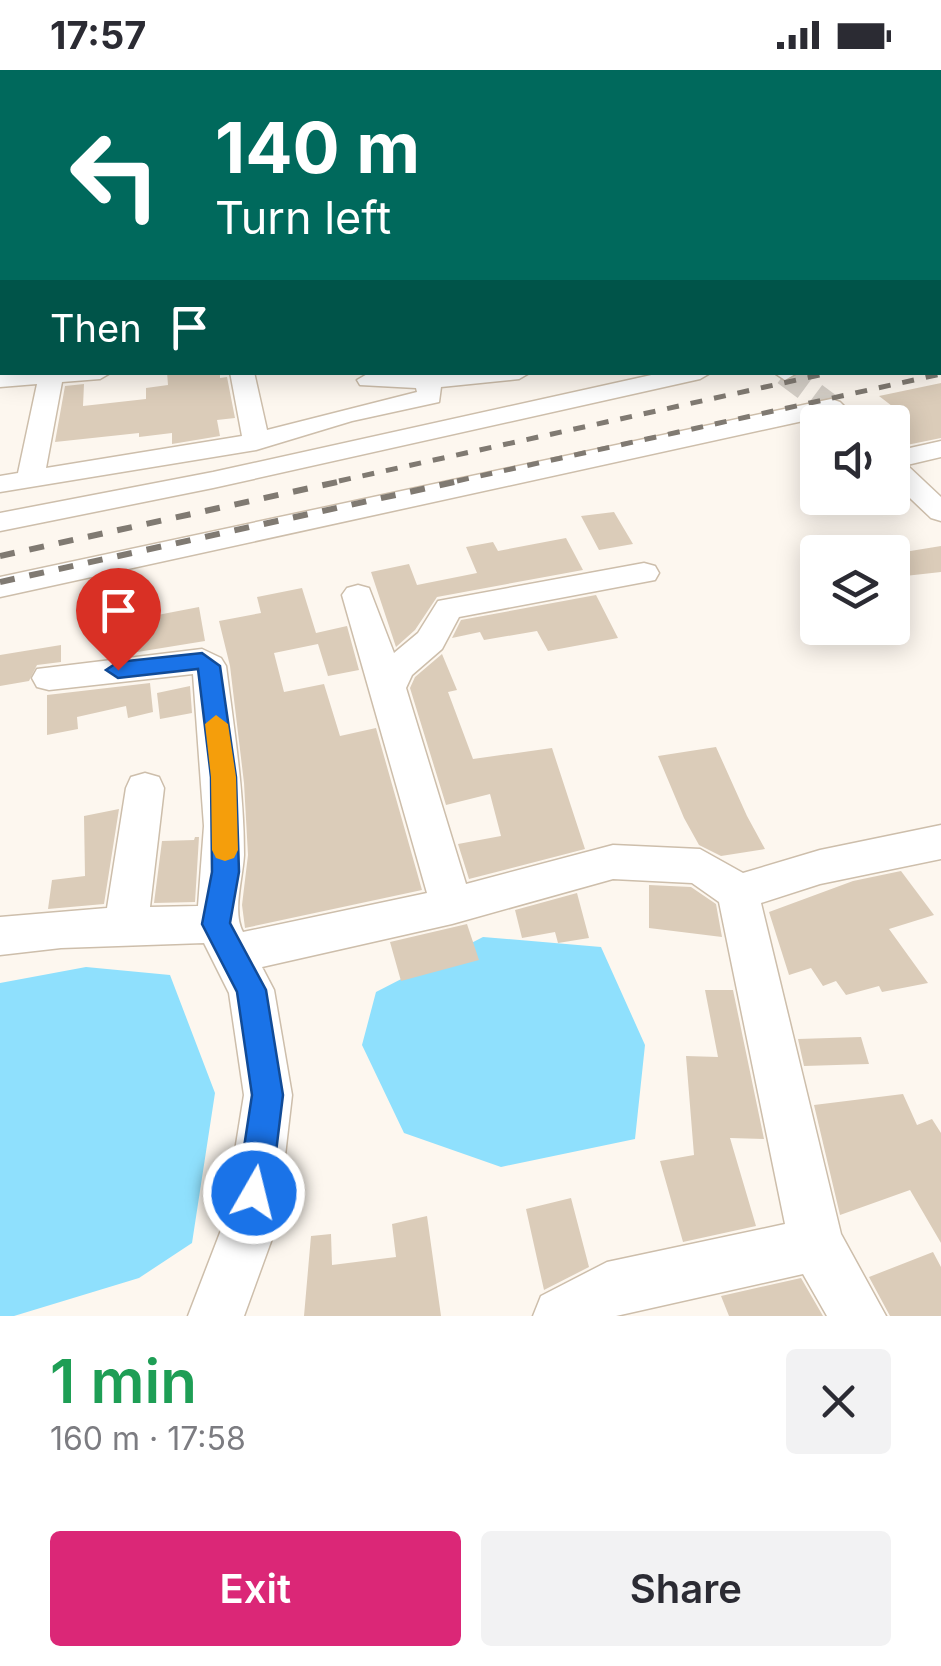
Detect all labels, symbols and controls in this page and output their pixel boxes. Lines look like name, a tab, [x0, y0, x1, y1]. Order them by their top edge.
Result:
text: 17:57	[50, 12, 146, 58]
text: 140 m	[215, 105, 420, 190]
icon: left	[50, 110, 180, 240]
text: Turn left	[215, 190, 391, 245]
icon: arrive	[162, 300, 217, 355]
text: Then	[50, 305, 142, 351]
map controls	[800, 405, 910, 645]
button: sound	[800, 405, 910, 515]
button: layers	[800, 535, 910, 645]
pin	[76, 568, 161, 671]
icon: arrive	[91, 583, 146, 638]
position arrow	[202, 1141, 306, 1245]
text: 1 min	[50, 1345, 197, 1417]
button: close	[786, 1349, 891, 1454]
text: 160 m · 17:58	[50, 1419, 246, 1458]
button: Exit	[50, 1531, 461, 1646]
button: Share	[481, 1531, 891, 1646]

